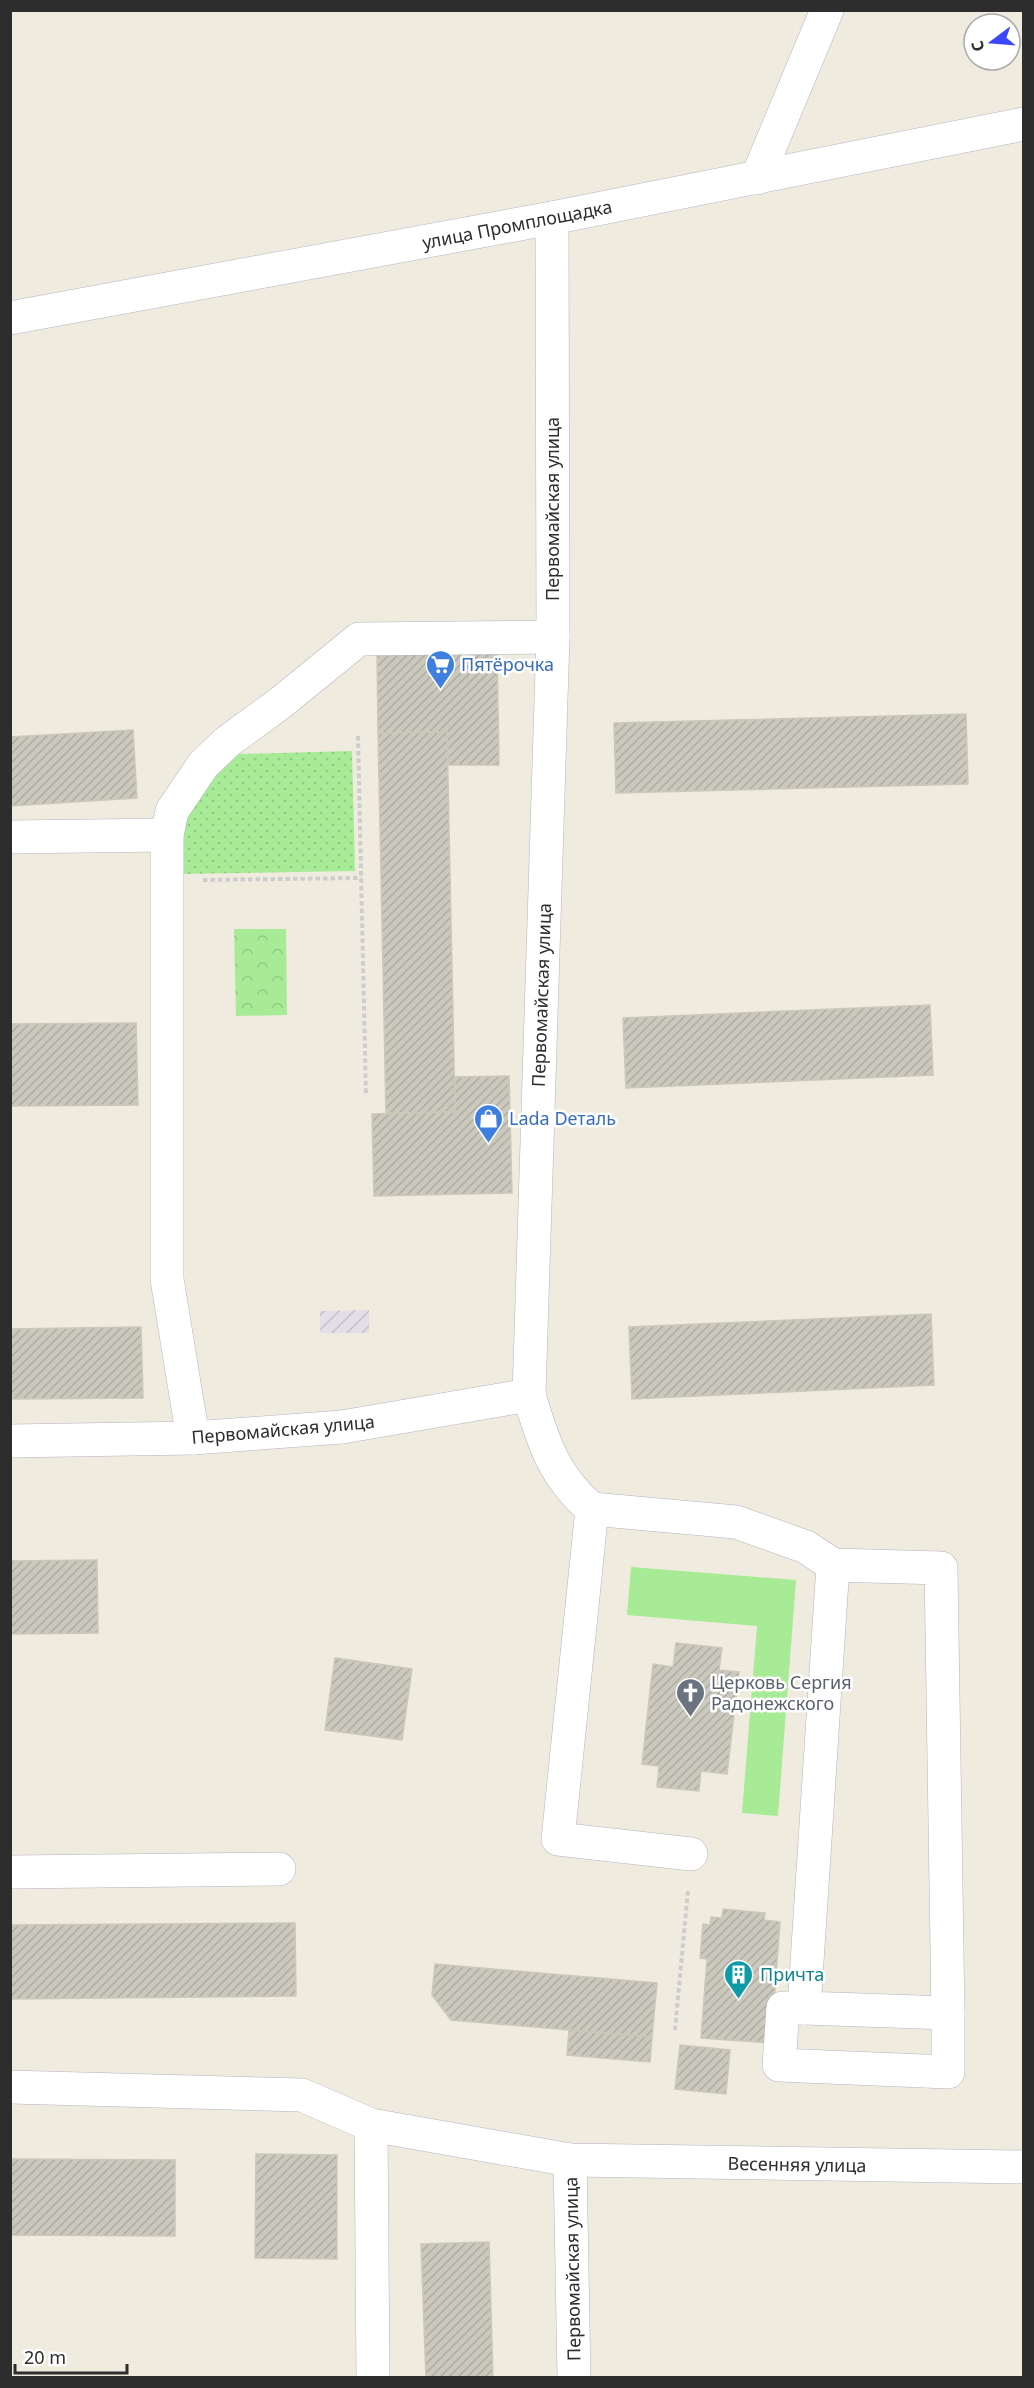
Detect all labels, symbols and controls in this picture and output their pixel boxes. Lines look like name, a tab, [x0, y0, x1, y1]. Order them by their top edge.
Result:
north arrow	[962, 12, 1022, 72]
text: С	[966, 38, 990, 54]
street label: улица Промплощадка	[420, 194, 614, 254]
street label: Первомайская улица	[540, 417, 564, 601]
supermarket icon: Пятёрочка	[424, 648, 456, 690]
place label: Пятёрочка	[461, 652, 554, 676]
street label: Первомайская улица	[526, 903, 556, 1087]
shop icon: Lada Dеталь	[472, 1102, 504, 1144]
place label: Lada Dеталь	[509, 1106, 616, 1130]
street label: Первомайская улица	[190, 1409, 376, 1449]
place label: Церковь Сергия Радонежского	[711, 1670, 852, 1715]
church icon: Церковь Сергия Радонежского	[674, 1676, 706, 1718]
building icon: Причта	[723, 1958, 755, 2000]
place label: Причта	[760, 1962, 824, 1986]
street label: Весенняя улица	[727, 2151, 867, 2177]
street label: Первомайская улица	[558, 2177, 586, 2361]
scale bar	[15, 2337, 128, 2375]
text: 20 m	[24, 2345, 66, 2369]

